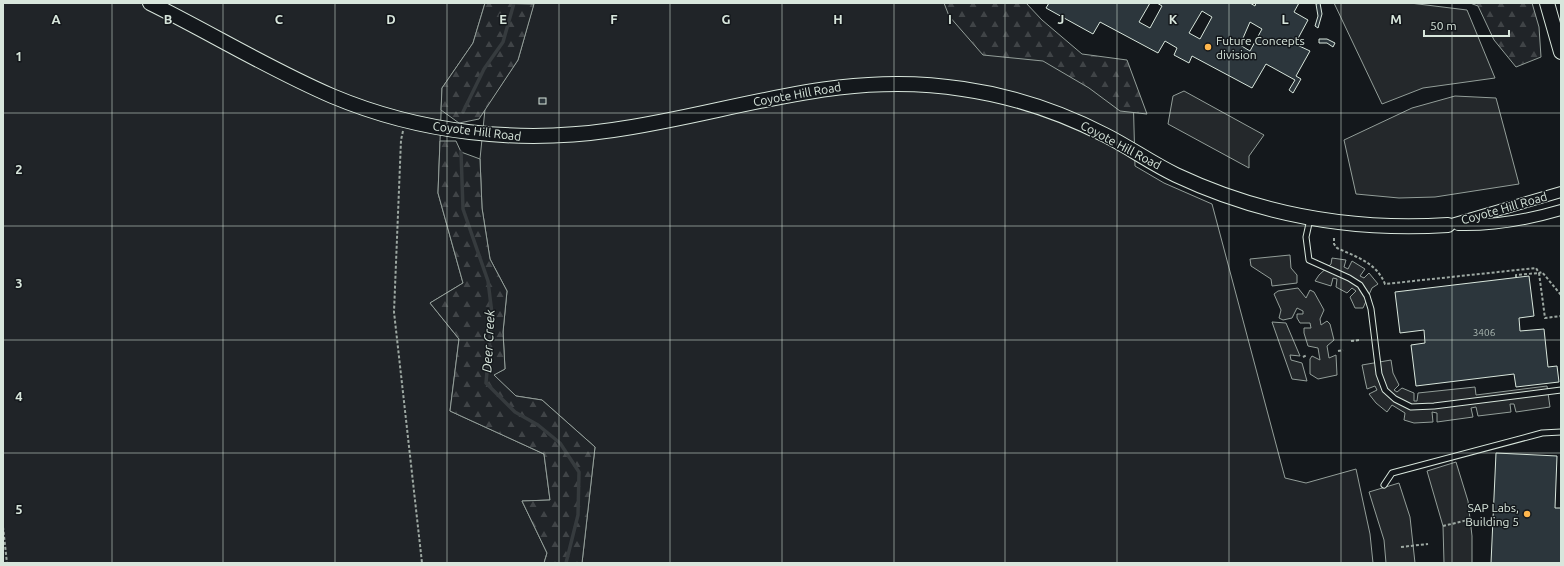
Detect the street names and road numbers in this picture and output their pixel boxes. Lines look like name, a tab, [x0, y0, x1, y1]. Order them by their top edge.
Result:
street label: Coyote Hill Road	[752, 80, 842, 108]
street label: Coyote Hill Road	[1079, 118, 1163, 172]
street label: Coyote Hill Road	[432, 119, 522, 143]
street label: Coyote Hill Road	[1459, 189, 1549, 227]

